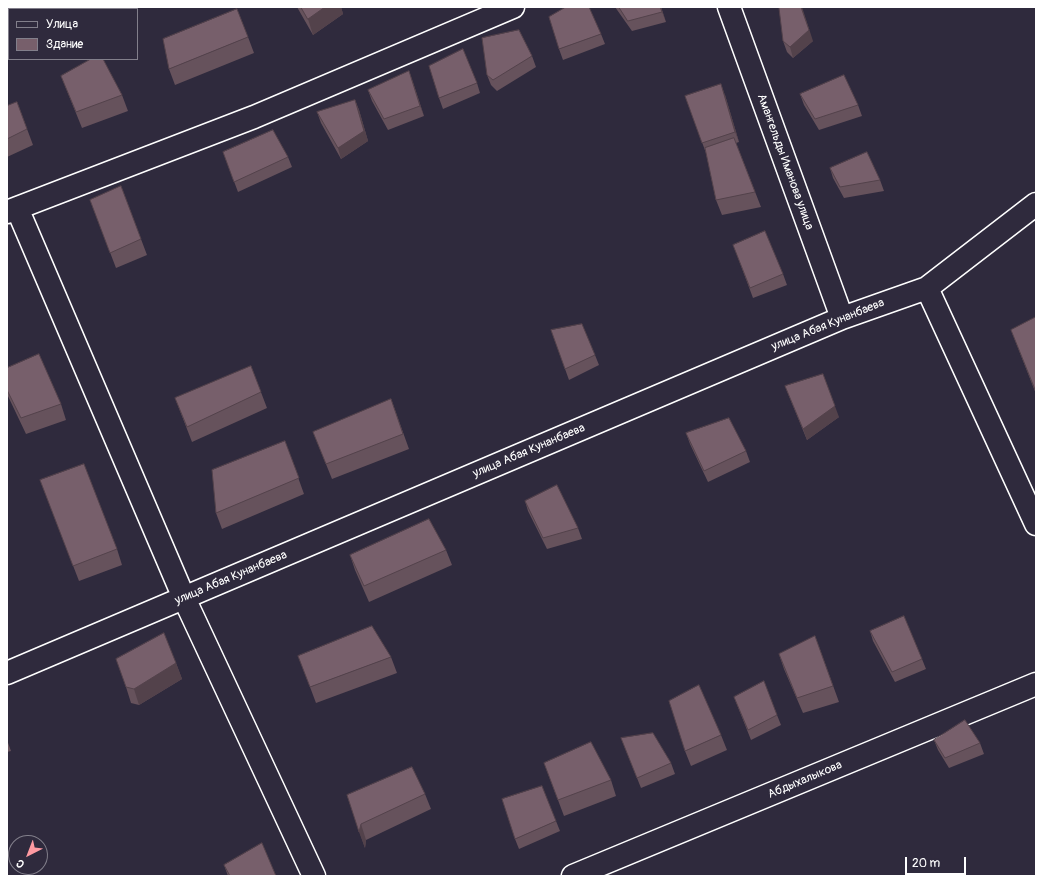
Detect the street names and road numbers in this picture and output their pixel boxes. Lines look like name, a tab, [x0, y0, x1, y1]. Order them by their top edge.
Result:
street label: Амангельды Иманова улица	[754, 92, 816, 232]
street label: улица Абая Кунанбаева	[769, 296, 887, 354]
street label: улица Абая Кунанбаева	[471, 421, 587, 481]
street label: улица Абая Кунанбаева	[173, 548, 289, 608]
street label: Абдыхалыкова	[766, 758, 844, 802]

